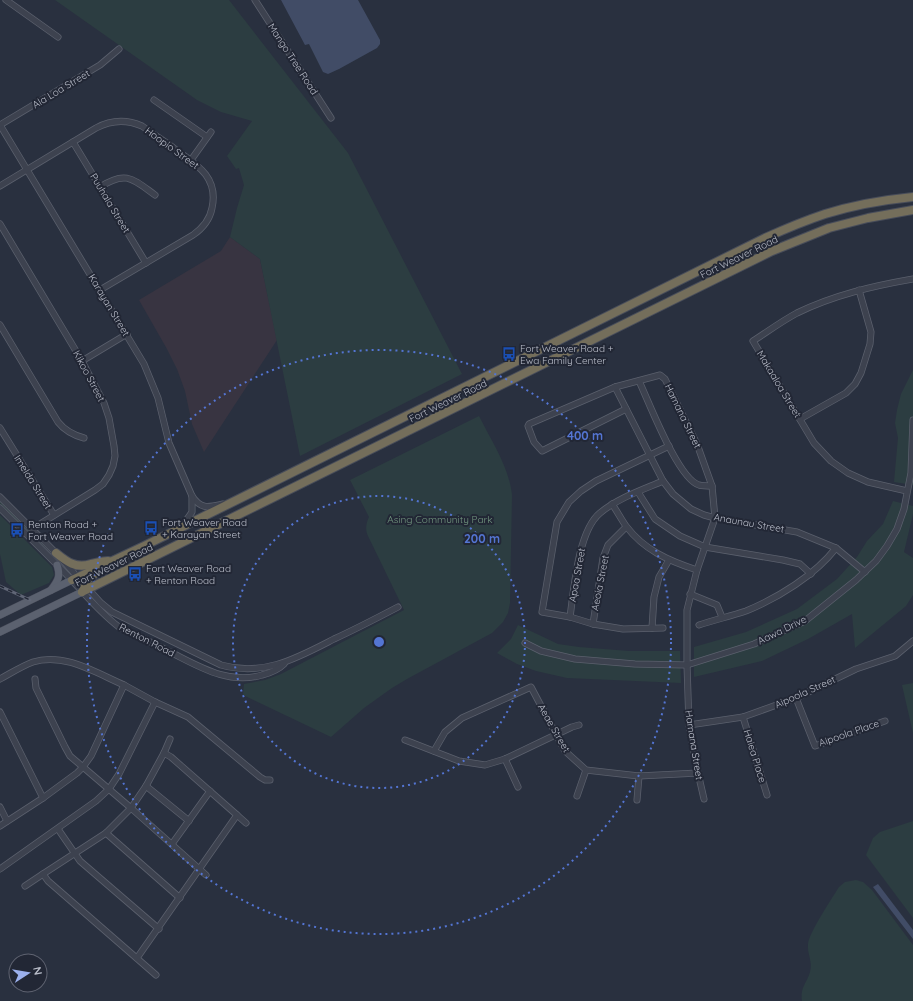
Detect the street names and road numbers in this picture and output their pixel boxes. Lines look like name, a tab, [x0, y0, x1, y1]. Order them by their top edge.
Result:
street label: Mango Tree Road	[265, 21, 321, 97]
street label: Ala Loa Street	[30, 66, 93, 111]
street label: Hoopio Street	[142, 124, 202, 172]
street label: Puuhala Street	[87, 171, 133, 236]
street label: Fort Weaver Road	[698, 233, 780, 281]
street label: Karayan Street	[85, 272, 133, 339]
street label: Kikoo Street	[70, 348, 108, 404]
street label: Makaaloa Street	[754, 348, 805, 421]
street label: Fort Weaver Road	[407, 377, 489, 425]
street label: Hamana Street	[662, 382, 705, 451]
street label: Imelda Street	[11, 452, 55, 512]
street label: Anaunau Street	[713, 510, 786, 536]
street label: Fort Weaver Road	[73, 541, 155, 589]
street label: Apaa Street	[566, 546, 588, 603]
street label: Aeoia Street	[588, 553, 612, 612]
street label: Aawa Drive	[755, 612, 809, 647]
street label: Renton Road	[117, 620, 177, 660]
street label: Aipoola Street	[773, 673, 838, 711]
street label: Aeae Street	[535, 701, 573, 755]
street label: Hamana Street	[682, 709, 706, 781]
street label: Aipoola Place	[817, 716, 881, 749]
street label: Haiea Place	[741, 728, 769, 785]

